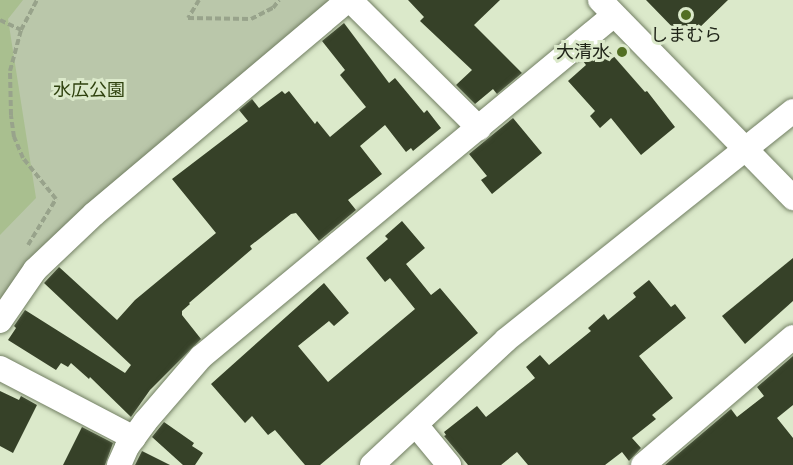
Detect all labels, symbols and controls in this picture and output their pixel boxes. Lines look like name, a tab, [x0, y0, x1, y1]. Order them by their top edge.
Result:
marker: しまむら	[679, 8, 693, 22]
place label: しまむら	[650, 24, 722, 46]
place label: 大清水	[556, 41, 610, 63]
marker: 大清水	[615, 45, 629, 59]
park label: 水広公園	[53, 79, 125, 101]

